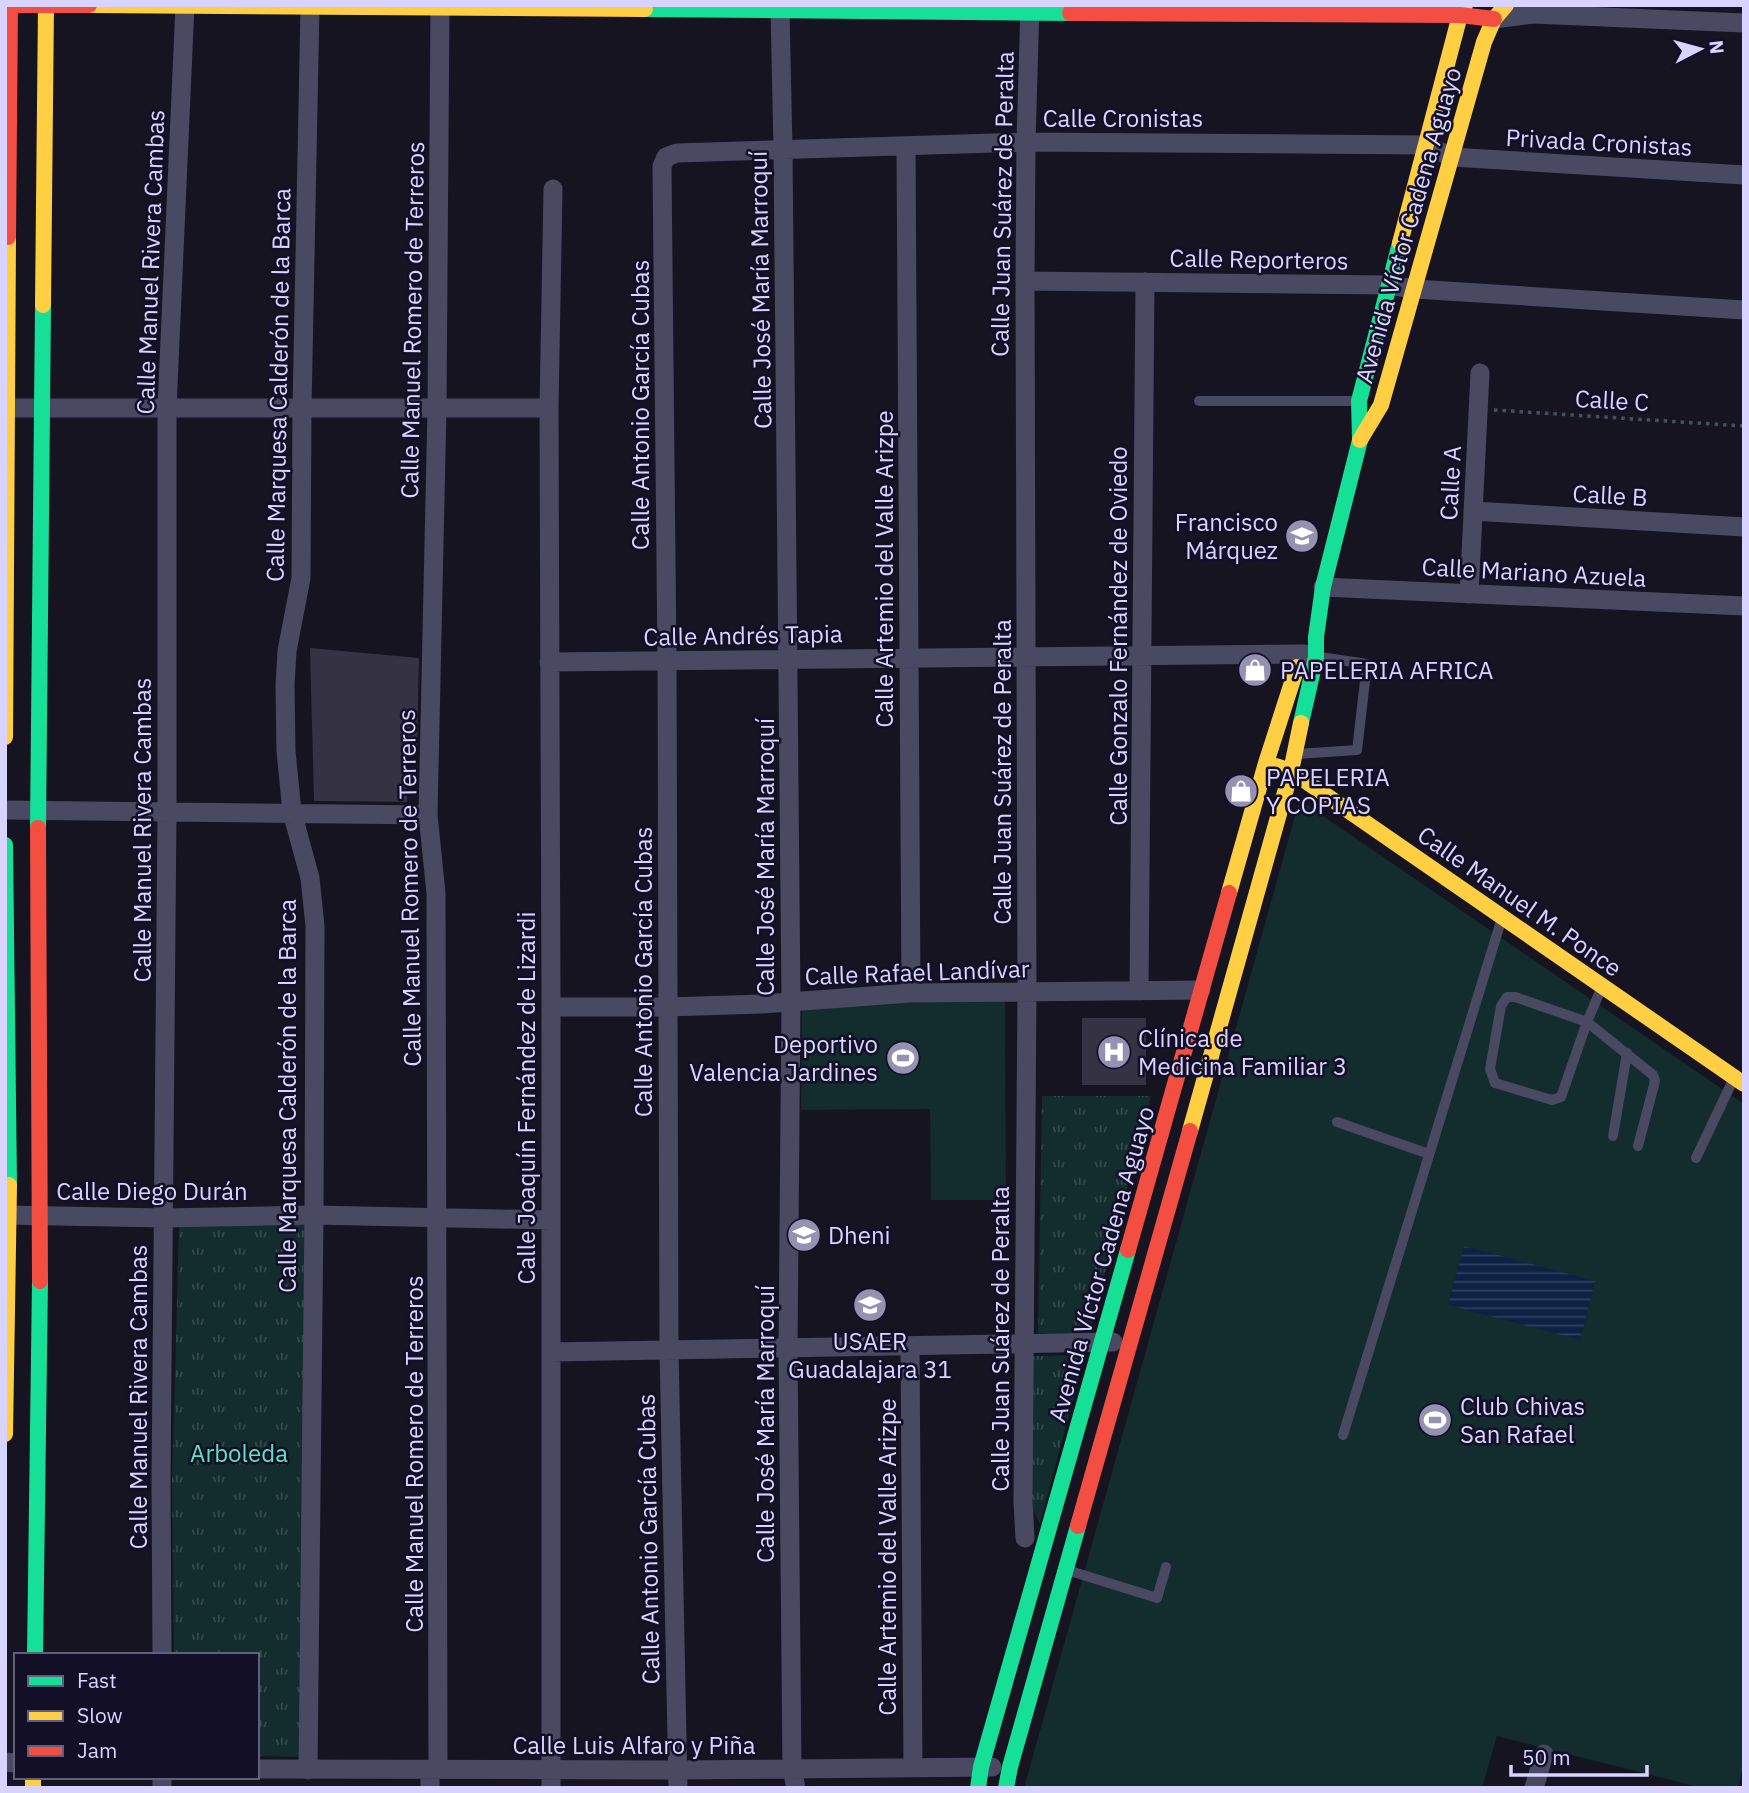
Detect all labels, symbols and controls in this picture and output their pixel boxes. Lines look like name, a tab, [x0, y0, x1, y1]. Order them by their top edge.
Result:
north arrow	[1665, 14, 1735, 84]
text: N	[1704, 39, 1730, 55]
street label: Calle Juan Suárez de Peralta	[983, 51, 1021, 357]
street label: Avenida Víctor Cadena Aguayo	[1348, 63, 1468, 387]
street label: Calle Cronistas	[1043, 102, 1203, 134]
street label: Calle Manuel Rivera Cambas	[129, 109, 171, 415]
street label: Privada Cronistas	[1505, 121, 1693, 163]
street label: Calle Manuel Romero de Terreros	[393, 141, 431, 499]
street label: Calle José María Marroquí	[742, 151, 778, 429]
street label: Calle Marquesa Calderón de la Barca	[259, 188, 297, 582]
street label: Calle Reporteros	[1169, 241, 1349, 277]
street label: Calle Antonio García Cubas	[624, 260, 656, 550]
street label: Calle C	[1574, 382, 1650, 418]
street label: Calle Artemio del Valle Arizpe	[868, 410, 900, 728]
street label: Calle A	[1432, 445, 1468, 521]
street label: Calle Gonzalo Fernández de Oviedo	[1102, 446, 1134, 826]
street label: Calle B	[1572, 477, 1648, 513]
place label: Francisco Márquez	[1175, 506, 1278, 566]
school or university icon: Francisco Márquez	[1283, 517, 1321, 555]
street label: Calle Mariano Azuela	[1421, 550, 1647, 594]
street label: Calle Andrés Tapia	[643, 617, 843, 653]
street label: Calle Juan Suárez de Peralta	[986, 619, 1018, 925]
shop icon: PAPELERIA AFRICA	[1236, 651, 1274, 689]
place label: PAPELERIA AFRICA	[1280, 654, 1493, 686]
street label: Calle Manuel Rivera Cambas	[126, 678, 158, 982]
street label: Calle Manuel Romero de Terreros	[390, 709, 428, 1067]
street label: Calle José María Marroquí	[749, 718, 781, 996]
place label: PAPELERIA Y COPIAS	[1266, 761, 1390, 821]
shop icon: PAPELERIA Y COPIAS	[1222, 772, 1260, 810]
street label: Calle Manuel M. Ponce	[1412, 818, 1628, 984]
street label: Calle Antonio García Cubas	[627, 827, 659, 1117]
street label: Calle Marquesa Calderón de la Barca	[271, 899, 303, 1293]
street label: Calle Joaquín Fernández de Lizardi	[510, 912, 542, 1284]
street label: Calle Rafael Landívar	[804, 952, 1030, 992]
place label: Clínica de Medicina Familiar 3	[1138, 1022, 1347, 1082]
place label: Deportivo Valencia Jardines	[689, 1028, 878, 1088]
hospital icon: Clínica de Medicina Familiar 3	[1095, 1033, 1133, 1071]
sports icon: Deportivo Valencia Jardines	[884, 1039, 922, 1077]
street label: Avenida Víctor Cadena Aguayo	[1041, 1102, 1161, 1426]
street label: Calle Diego Durán	[56, 1175, 248, 1207]
street label: Calle Juan Suárez de Peralta	[984, 1186, 1016, 1492]
school or university icon: Dheni	[785, 1216, 823, 1254]
place label: Dheni	[828, 1219, 891, 1251]
street label: Calle Manuel Rivera Cambas	[122, 1245, 154, 1549]
street label: Calle Manuel Romero de Terreros	[398, 1275, 430, 1633]
street label: Calle José María Marroquí	[749, 1285, 781, 1563]
school or university icon: USAER Guadalajara 31	[851, 1286, 889, 1324]
place label: USAER Guadalajara 31	[788, 1325, 952, 1385]
place label: Club Chivas San Rafael	[1460, 1390, 1585, 1450]
street label: Calle Antonio García Cubas	[629, 1393, 667, 1685]
street label: Calle Artemio del Valle Arizpe	[871, 1398, 903, 1716]
sports icon: Club Chivas San Rafael	[1416, 1401, 1454, 1439]
park label: Arboleda	[190, 1437, 288, 1469]
legend	[14, 1653, 259, 1779]
text: Fast	[77, 1666, 117, 1694]
text: Slow	[77, 1701, 123, 1729]
street label: Calle Luis Alfaro y Piña	[512, 1729, 756, 1761]
scale bar	[1511, 1734, 1648, 1778]
text: Jam	[77, 1736, 117, 1764]
text: 50 m	[1522, 1743, 1571, 1771]

